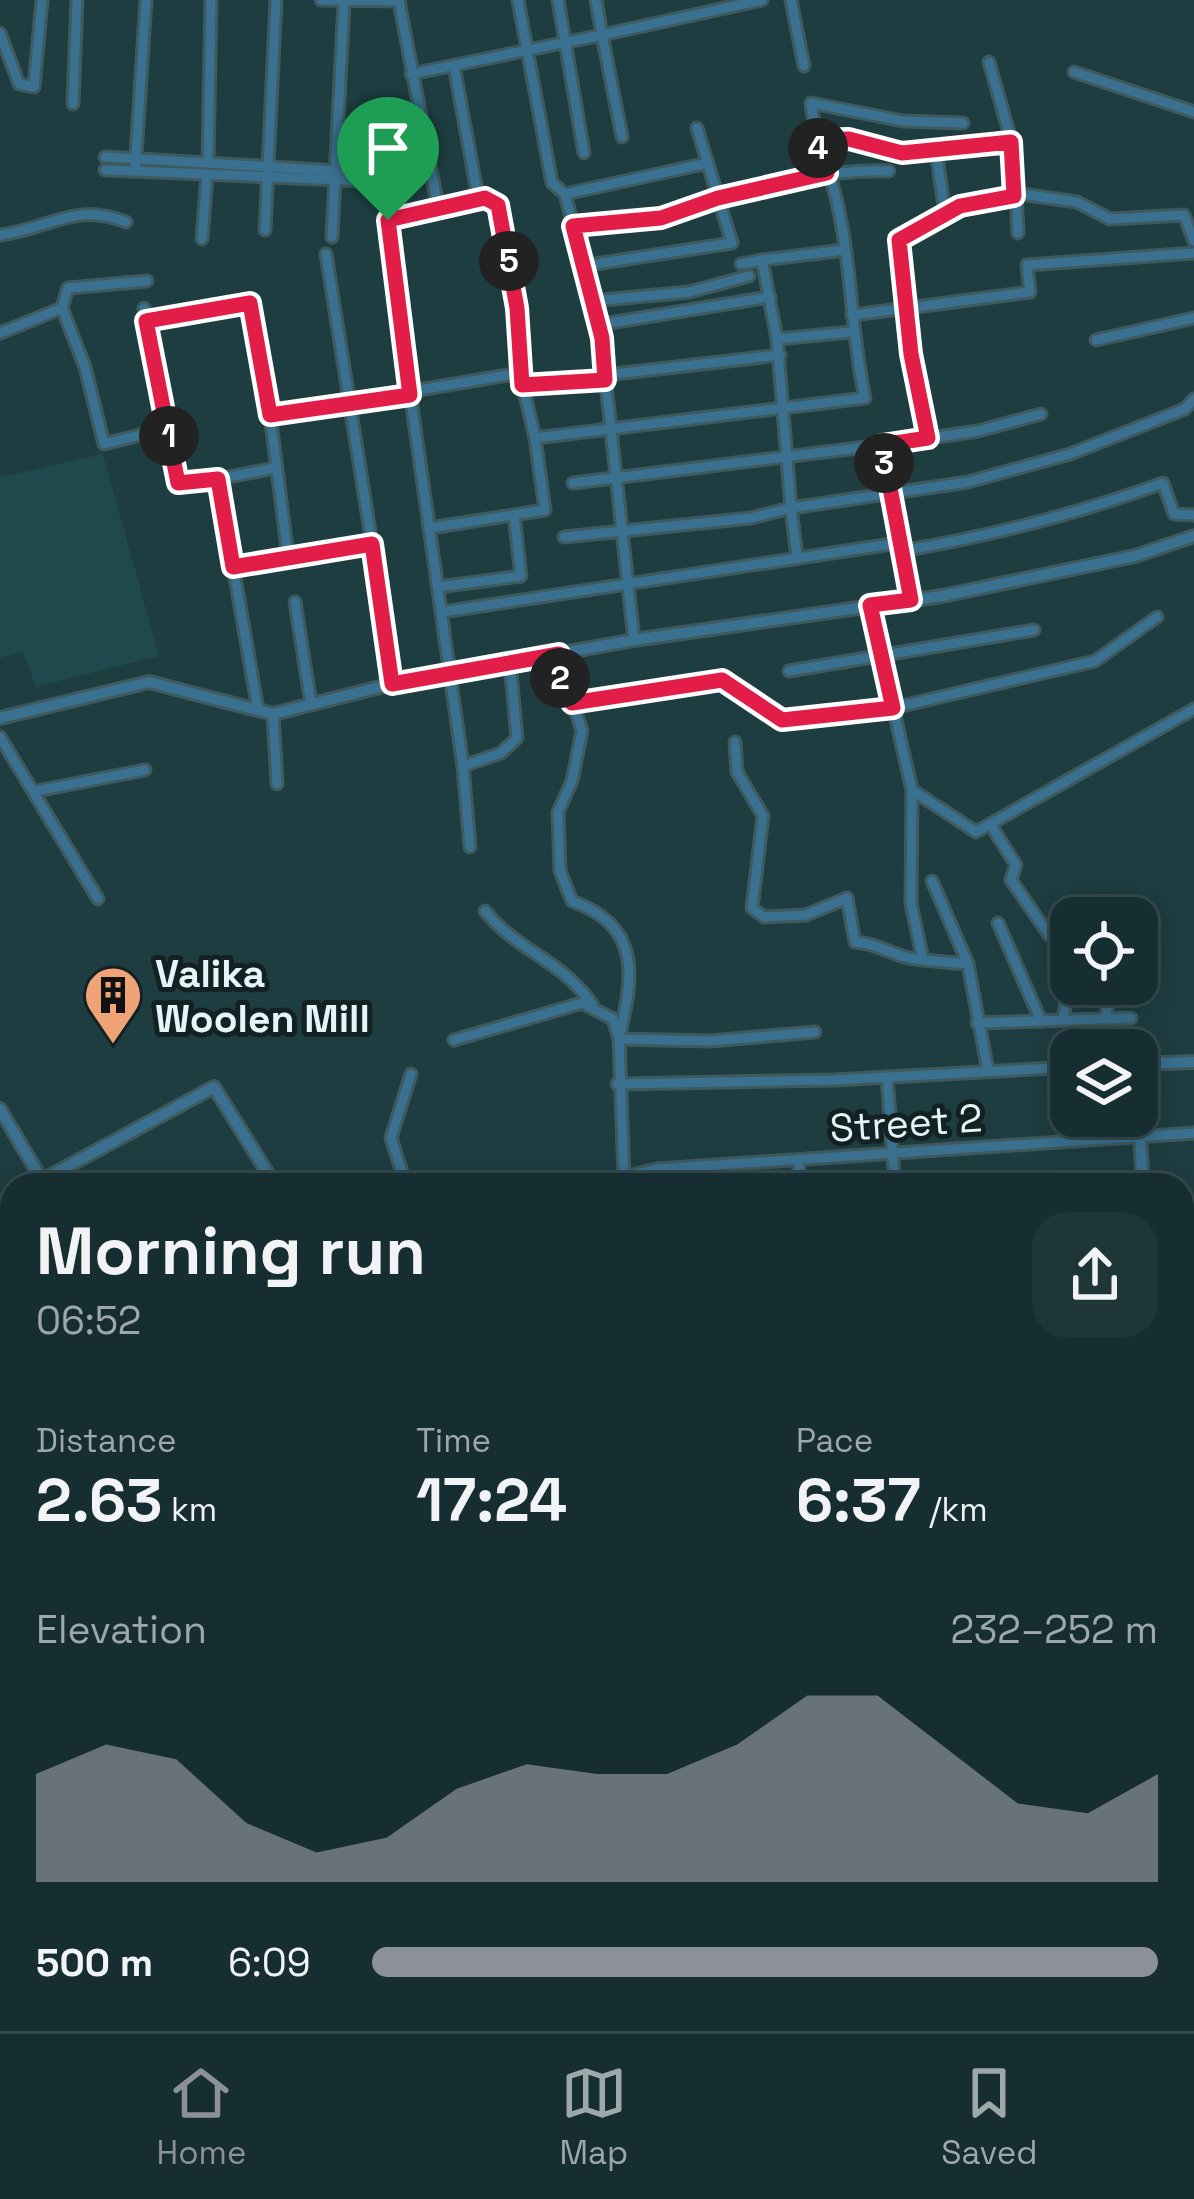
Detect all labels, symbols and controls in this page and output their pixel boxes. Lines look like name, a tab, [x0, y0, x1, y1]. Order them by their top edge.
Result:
pin	[337, 97, 439, 220]
icon: arrive	[355, 115, 421, 181]
pin: 4	[788, 118, 848, 178]
text: 4	[808, 127, 829, 169]
pin: 5	[479, 231, 539, 291]
text: 5	[499, 240, 519, 282]
pin: 1	[139, 406, 199, 466]
text: 1	[162, 415, 176, 457]
pin: 3	[854, 433, 914, 493]
text: 3	[874, 442, 894, 484]
pin: 2	[530, 648, 590, 708]
text: 2	[550, 657, 570, 699]
map controls	[1050, 897, 1158, 1137]
button: locate	[1050, 897, 1158, 1005]
place label: Valika Woolen Mill	[155, 949, 370, 1043]
building icon: Valika Woolen Mill	[82, 964, 144, 1046]
button: layers	[1050, 1029, 1158, 1137]
street label: Street 2	[828, 1093, 984, 1153]
text: Morning run	[36, 1209, 426, 1293]
button: share	[1032, 1212, 1158, 1338]
text: 06:52	[36, 1296, 141, 1345]
text: Distance	[36, 1420, 177, 1462]
text: Time	[416, 1420, 491, 1462]
text: Pace	[796, 1420, 873, 1462]
text: 2.63	[36, 1462, 162, 1539]
text: 17:24	[416, 1462, 567, 1539]
text: 6:37	[796, 1462, 921, 1539]
text: km	[162, 1489, 217, 1531]
text: /km	[921, 1489, 988, 1531]
text: Elevation	[36, 1605, 207, 1654]
text: 232–252 m	[950, 1605, 1158, 1654]
text: 500 m	[36, 1938, 153, 1987]
text: 6:09	[228, 1938, 311, 1987]
tab: Home	[157, 2060, 246, 2174]
tab: Map	[559, 2060, 628, 2174]
tab: Saved	[941, 2060, 1037, 2174]

